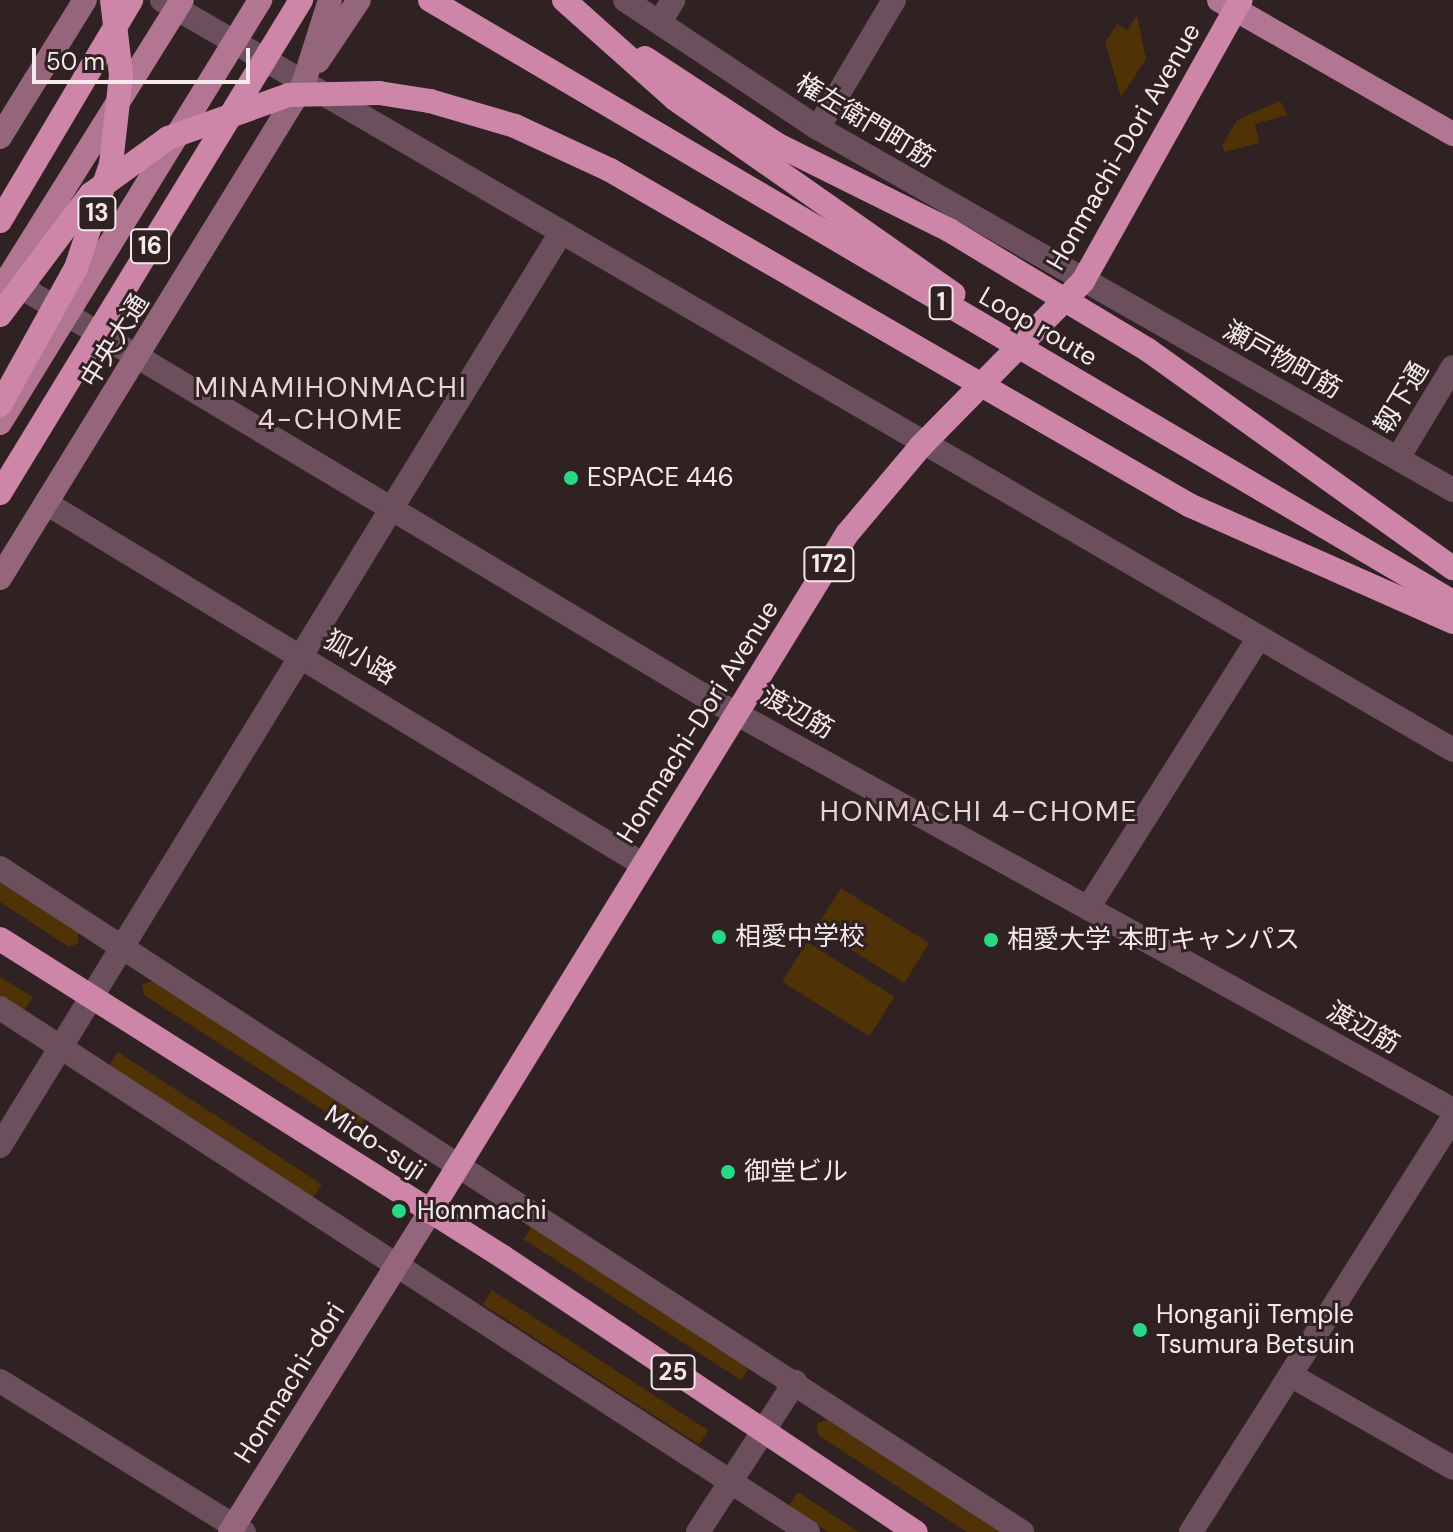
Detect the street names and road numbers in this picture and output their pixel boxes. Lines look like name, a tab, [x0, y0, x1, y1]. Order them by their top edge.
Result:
street label: Honmachi-Dori Avenue	[1041, 18, 1207, 276]
street label: 権左衛門町筋	[790, 67, 940, 175]
road number: 13	[77, 193, 117, 233]
road number: 16	[130, 226, 170, 266]
street label: Loop route	[973, 281, 1103, 373]
road number: 1	[927, 282, 955, 322]
street label: 中央大通	[74, 289, 156, 393]
street label: 瀬戸物町筋	[1218, 315, 1346, 405]
street label: 靱下通	[1369, 357, 1435, 439]
road number: 172	[803, 544, 855, 584]
street label: Honmachi-Dori Avenue	[611, 595, 785, 849]
street label: 狐小路	[319, 625, 401, 691]
street label: 渡辺筋	[755, 680, 839, 746]
street label: 渡辺筋	[1321, 995, 1405, 1061]
street label: Mido-suji	[319, 1099, 431, 1187]
street label: Honmachi-dori	[228, 1297, 352, 1469]
road number: 25	[649, 1352, 697, 1392]

